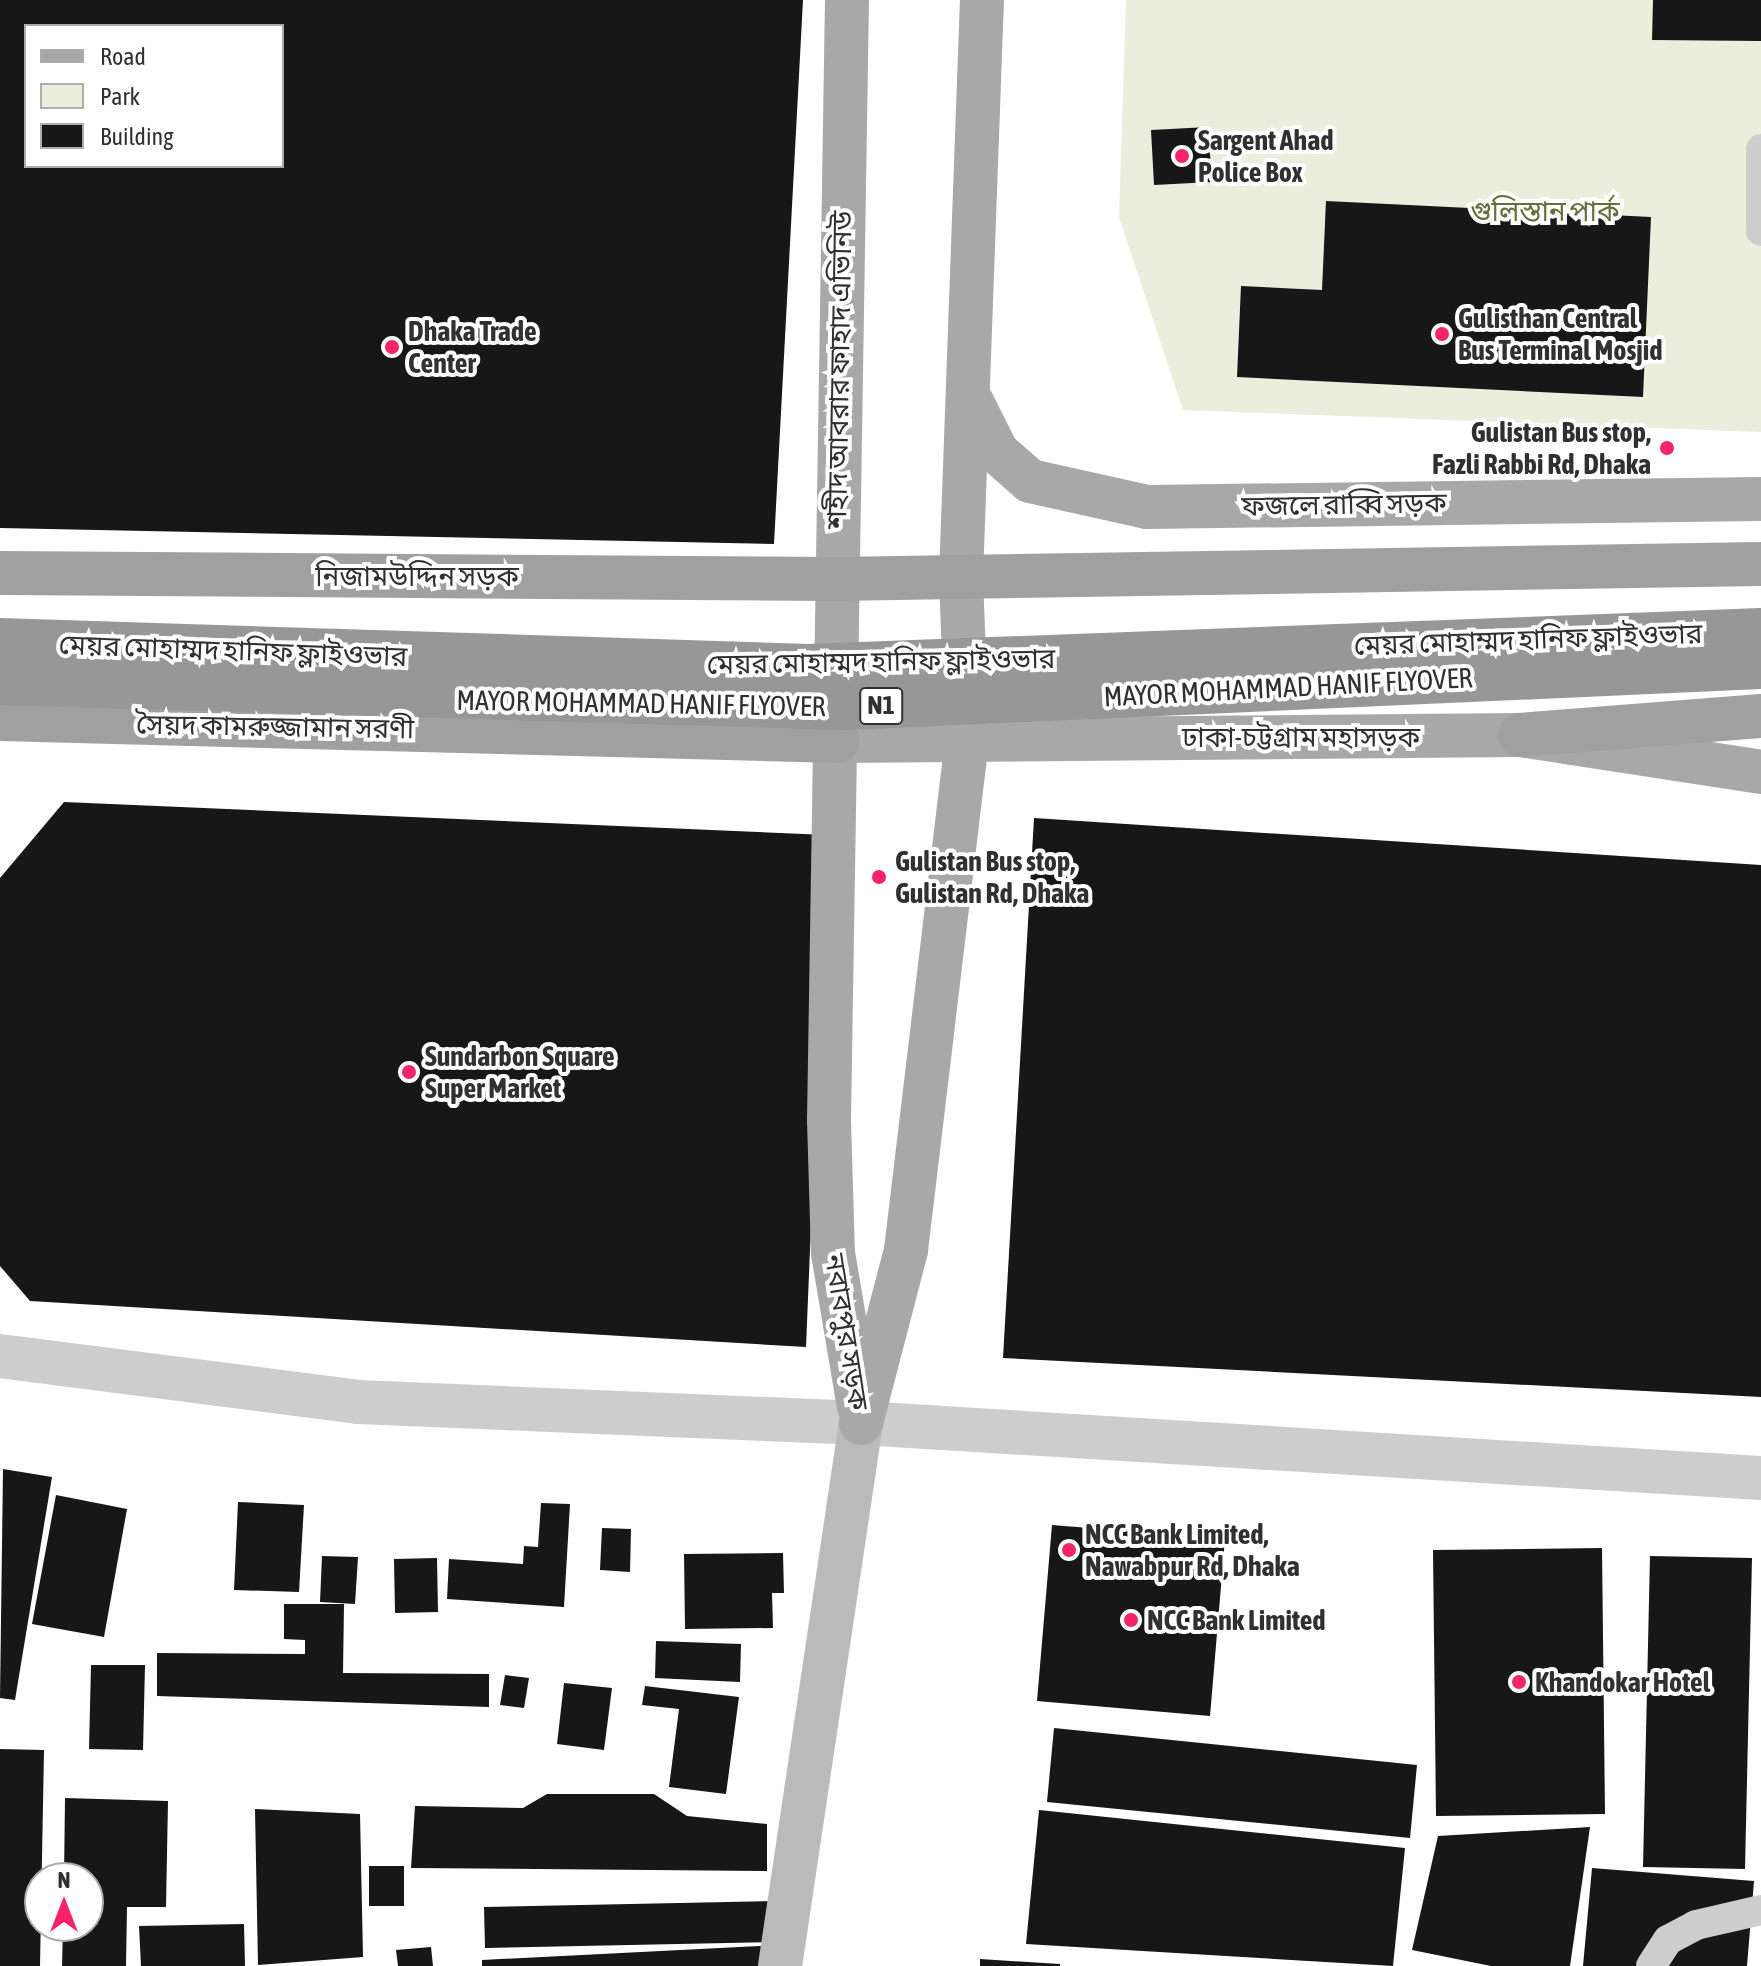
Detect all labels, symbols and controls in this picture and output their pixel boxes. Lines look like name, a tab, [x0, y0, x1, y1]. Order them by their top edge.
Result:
legend	[24, 24, 284, 168]
text: Road	[100, 43, 146, 70]
text: Park	[100, 83, 140, 110]
text: Building	[100, 123, 173, 150]
place label: Sargent Ahad Police Box	[1198, 123, 1333, 189]
marker: Sargent Ahad Police Box	[1173, 147, 1191, 165]
park label: গুলিস্তান পার্ক	[1470, 194, 1620, 228]
street label: শহীদ আবরার ফাহাদ এভিনিউ	[819, 210, 859, 530]
place label: Gulisthan Central Bus Terminal Mosjid	[1458, 301, 1663, 367]
place label: Dhaka Trade Center	[408, 314, 537, 380]
marker: Gulisthan Central Bus Terminal Mosjid	[1433, 325, 1451, 343]
marker: Dhaka Trade Center	[383, 338, 401, 356]
place label: Gulistan Bus stop, Fazli Rabbi Rd, Dhaka	[1432, 415, 1651, 481]
marker: Gulistan Bus stop, Fazli Rabbi Rd, Dhaka	[1658, 439, 1676, 457]
street label: ফজলে রাব্বি সড়ক	[1241, 485, 1447, 523]
street label: নিজামউদ্দিন সড়ক	[315, 559, 519, 593]
street label: মেয়র মোহাম্মদ হানিফ ফ্লাইওভার	[1353, 616, 1703, 662]
street label: মেয়র মোহাম্মদ হানিফ ফ্লাইওভার	[58, 627, 408, 673]
street label: মেয়র মোহাম্মদ হানিফ ফ্লাইওভার	[706, 641, 1056, 681]
street label: MAYOR MOHAMMAD HANIF FLYOVER	[1103, 661, 1473, 713]
street label: MAYOR MOHAMMAD HANIF FLYOVER	[456, 683, 826, 723]
road number: N1	[859, 684, 903, 728]
street label: সৈয়দ কামরুজ্জামান সরণী	[136, 707, 414, 745]
street label: ঢাকা-চট্টগ্রাম মহাসড়ক	[1182, 720, 1420, 754]
place label: Gulistan Bus stop, Gulistan Rd, Dhaka	[895, 844, 1089, 910]
marker: Gulistan Bus stop, Gulistan Rd, Dhaka	[870, 868, 888, 886]
place label: Sundarbon Square Super Market	[425, 1039, 615, 1105]
marker: Sundarbon Square Super Market	[400, 1063, 418, 1081]
street label: নবাবপুর সড়ক	[818, 1251, 876, 1413]
place label: NCC Bank Limited, Nawabpur Rd, Dhaka	[1085, 1517, 1300, 1583]
marker: NCC Bank Limited, Nawabpur Rd, Dhaka	[1060, 1541, 1078, 1559]
place label: NCC Bank Limited	[1147, 1603, 1326, 1637]
marker: NCC Bank Limited	[1122, 1611, 1140, 1629]
place label: Khandokar Hotel	[1535, 1665, 1710, 1699]
marker: Khandokar Hotel	[1510, 1673, 1528, 1691]
north arrow	[24, 1862, 104, 1942]
text: N	[58, 1867, 70, 1893]

